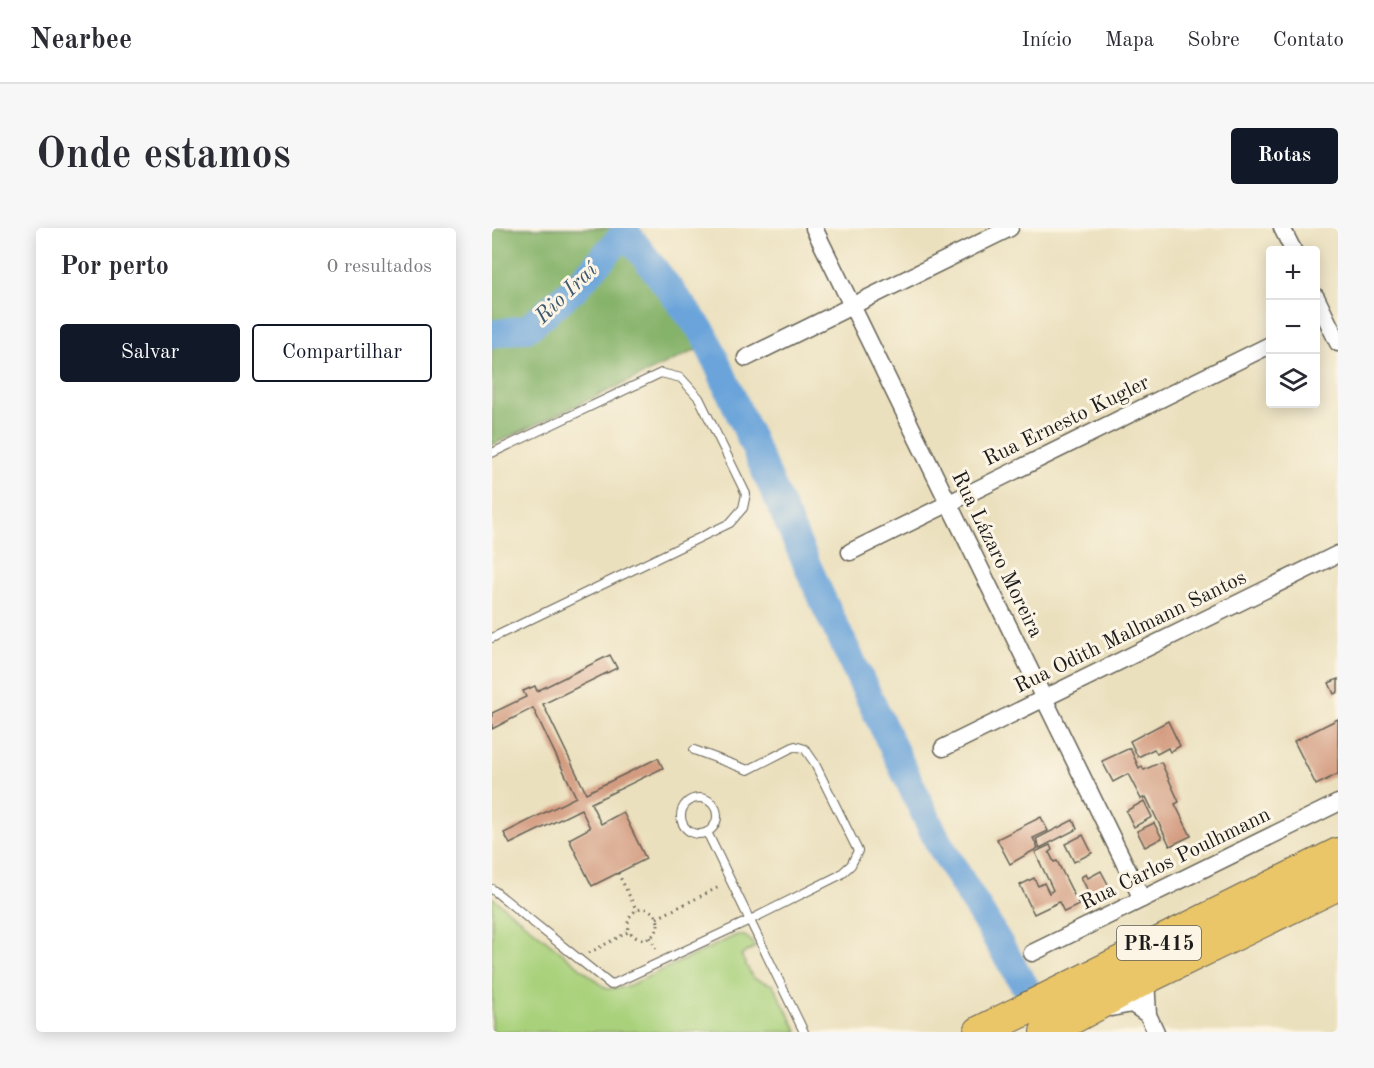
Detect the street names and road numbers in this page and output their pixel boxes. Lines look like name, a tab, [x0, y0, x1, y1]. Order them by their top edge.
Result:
street label: Rua Ernesto Kugler	[980, 372, 1153, 471]
street label: Rua Lázaro Moreira	[947, 468, 1046, 641]
street label: Rua Odith Mallmann Santos	[1011, 567, 1250, 698]
street label: Rua Carlos Poulhmann	[1077, 804, 1274, 914]
road number: PR-415	[1117, 926, 1201, 960]

